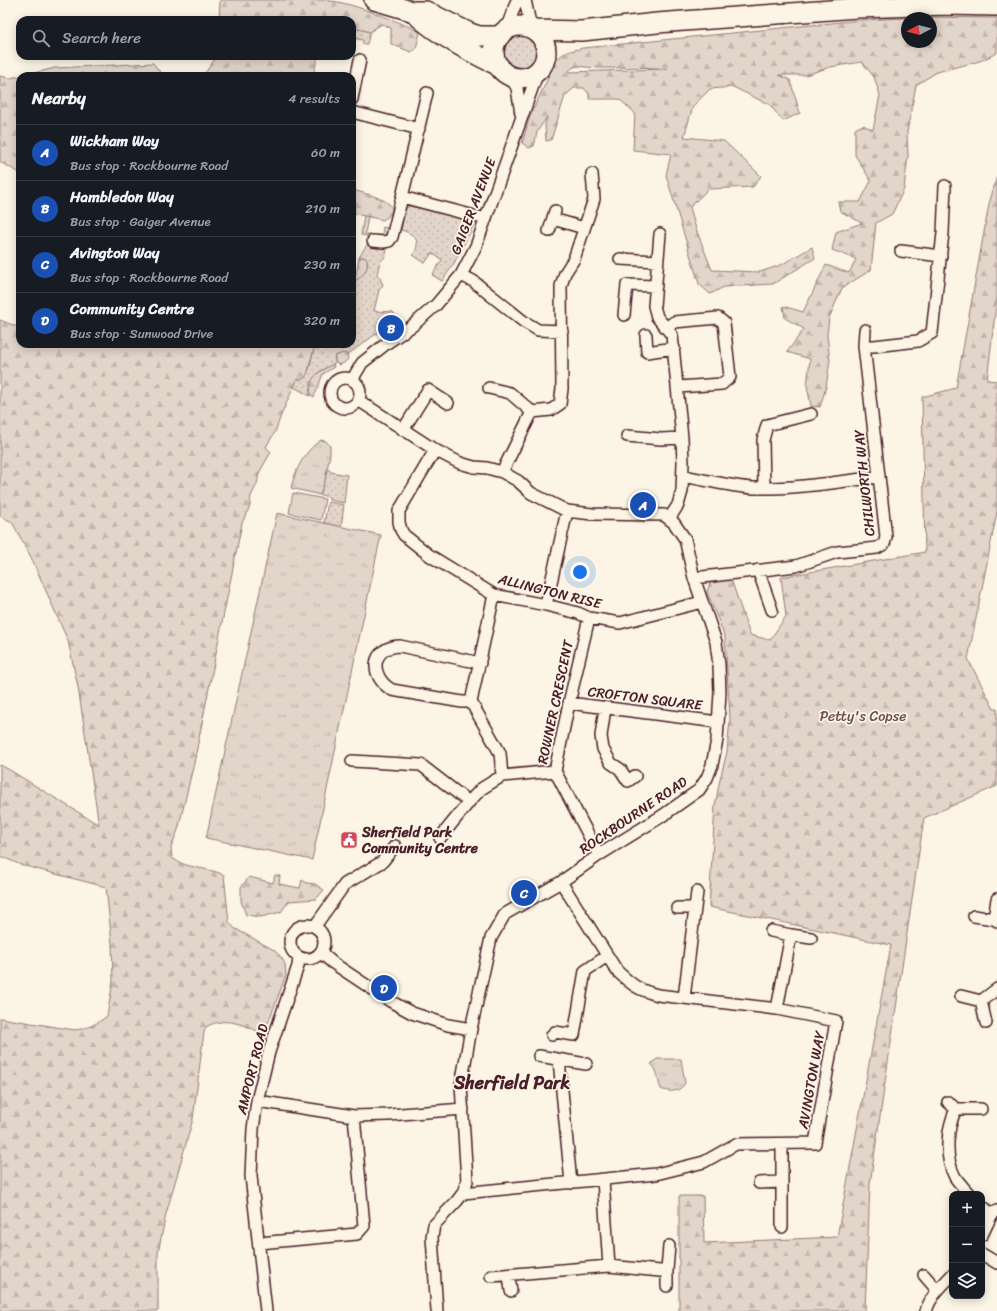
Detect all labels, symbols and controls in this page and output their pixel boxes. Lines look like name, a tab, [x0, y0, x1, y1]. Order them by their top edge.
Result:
north arrow	[901, 12, 937, 48]
search box	[16, 16, 356, 60]
text: Search here	[62, 25, 141, 51]
icon: search	[30, 27, 52, 49]
text: Nearby	[32, 83, 86, 113]
text: 4 results	[288, 87, 340, 110]
text: Wickham Way	[70, 128, 159, 154]
text: A	[41, 141, 49, 164]
text: 60 m	[311, 141, 340, 164]
street label: GAIGER AVENUE	[443, 153, 504, 258]
text: Bus stop · Rockbourne Road	[70, 154, 228, 177]
text: Hambledon Way	[70, 184, 174, 210]
text: B	[41, 197, 49, 220]
text: 210 m	[305, 197, 340, 220]
text: Bus stop · Gaiger Avenue	[70, 210, 211, 233]
text: Avington Way	[70, 240, 160, 266]
text: C	[41, 253, 49, 276]
text: 230 m	[304, 253, 340, 276]
text: Bus stop · Rockbourne Road	[70, 266, 228, 289]
text: Community Centre	[70, 296, 194, 322]
text: D	[41, 309, 49, 332]
text: 320 m	[304, 309, 340, 332]
pin: B	[378, 313, 404, 343]
text: Bus stop · Sunwood Drive	[70, 322, 213, 345]
street label: CHILWORTH WAY	[846, 428, 883, 538]
pin: A	[630, 490, 656, 520]
your location	[570, 562, 590, 582]
street label: ALLINGTON RISE	[495, 566, 605, 617]
street label: ROWNER CRESCENT	[530, 637, 581, 766]
street label: CROFTON SQUARE	[586, 679, 705, 718]
park label: Petty's Copse	[820, 704, 906, 729]
street label: ROCKBOURNE ROAD	[574, 769, 693, 861]
place label: Sherfield Park Community Centre	[361, 820, 479, 861]
public building icon: Sherfield Park Community Centre	[339, 830, 359, 850]
pin: C	[511, 878, 537, 908]
pin: D	[371, 973, 397, 1003]
street label: AMPORT ROAD	[229, 1020, 276, 1118]
street label: AVINGTON WAY	[790, 1028, 833, 1132]
district label: Sherfield Park	[453, 1067, 571, 1099]
map controls	[949, 1191, 985, 1299]
button: +	[949, 1191, 985, 1227]
button: −	[949, 1227, 985, 1263]
button: layers	[949, 1263, 985, 1299]

